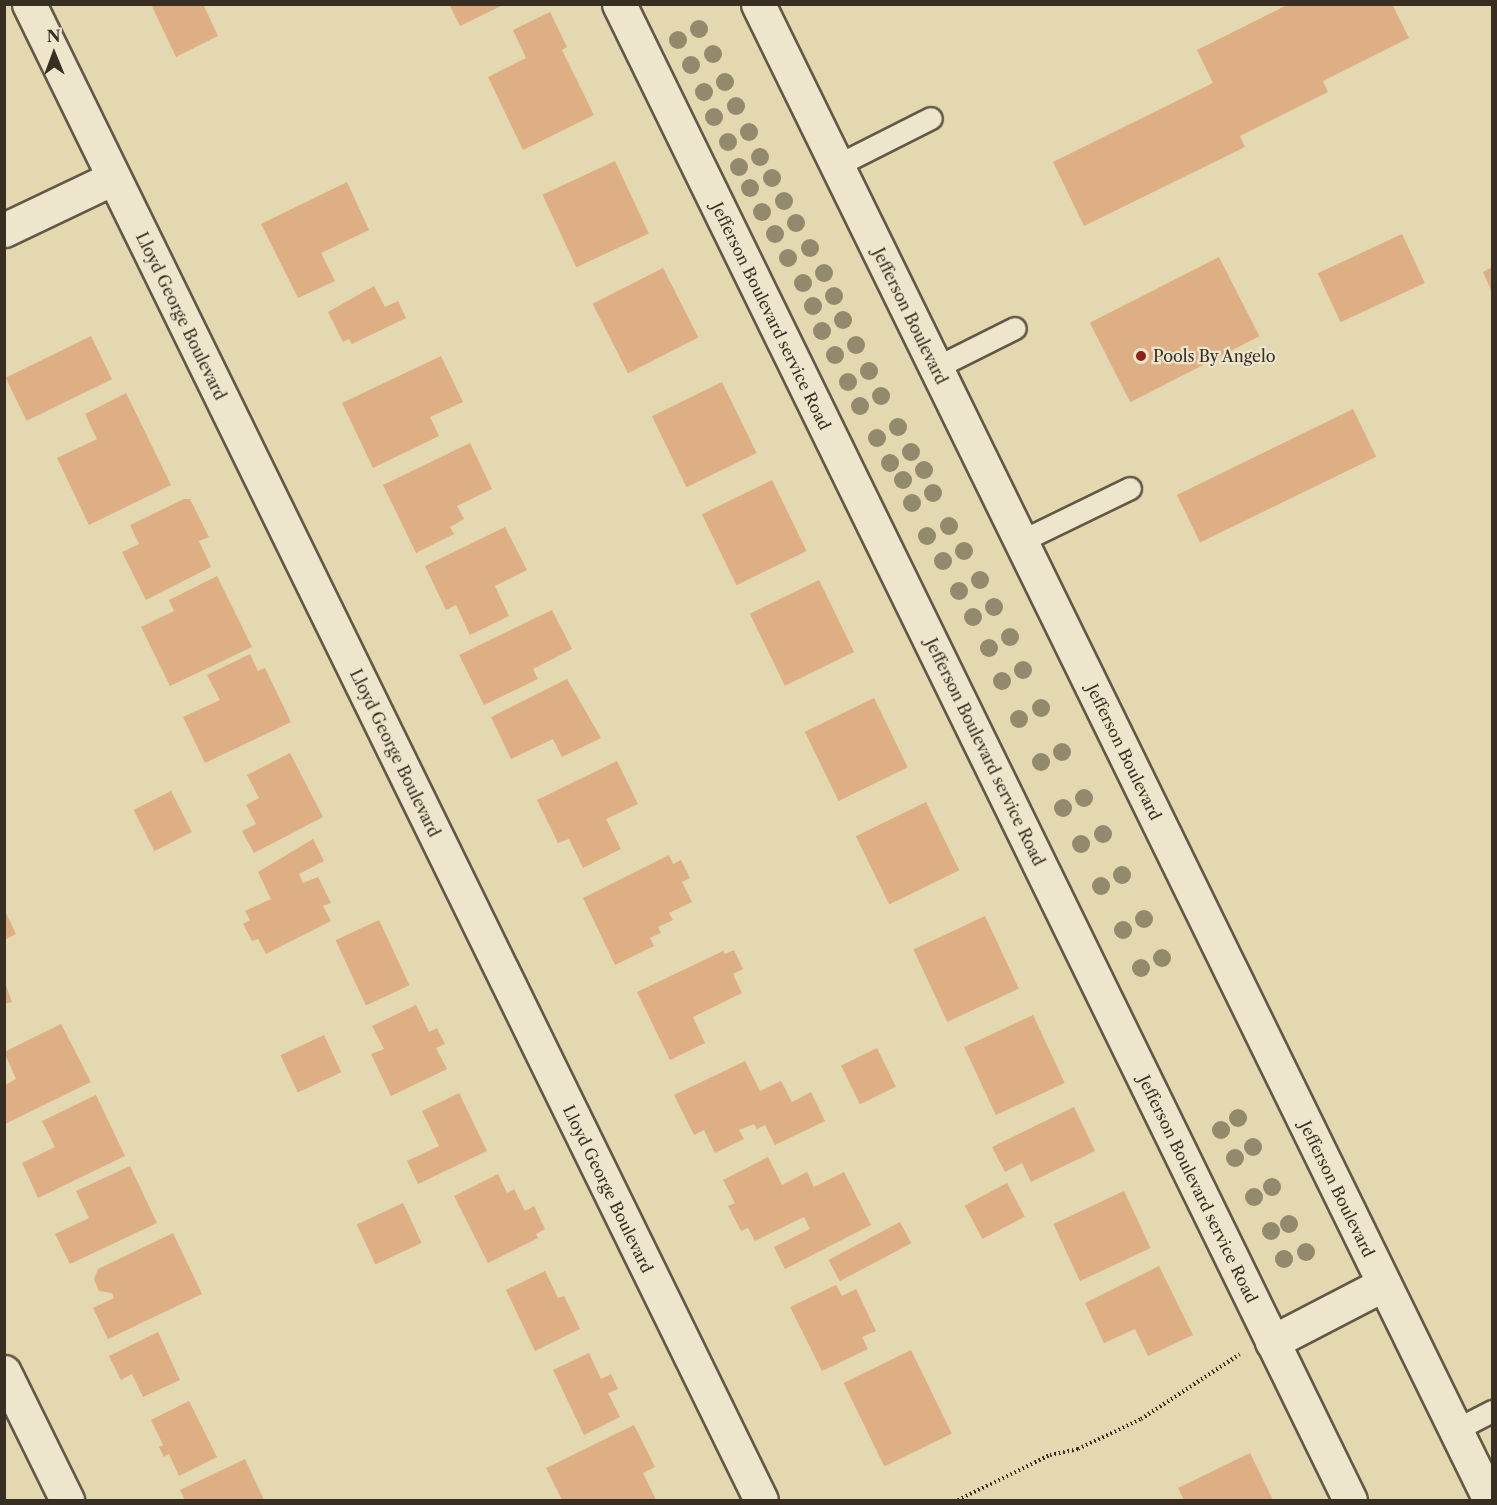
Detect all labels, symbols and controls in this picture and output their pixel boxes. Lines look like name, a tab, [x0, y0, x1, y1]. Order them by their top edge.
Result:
north arrow	[24, 24, 84, 84]
text: N	[47, 26, 61, 46]
street label: Jefferson Boulevard service Road	[707, 199, 835, 433]
street label: Lloyd George Boulevard	[132, 229, 230, 403]
street label: Jefferson Boulevard	[869, 245, 951, 387]
place label: Pools By Angelo	[1153, 346, 1277, 366]
marker: Pools By Angelo	[1134, 349, 1148, 363]
street label: Jefferson Boulevard service Road	[921, 635, 1049, 869]
street label: Lloyd George Boulevard	[346, 666, 444, 840]
street label: Jefferson Boulevard	[1083, 681, 1165, 823]
street label: Jefferson Boulevard service Road	[1134, 1072, 1262, 1306]
street label: Lloyd George Boulevard	[559, 1102, 657, 1276]
street label: Jefferson Boulevard	[1296, 1118, 1378, 1260]

